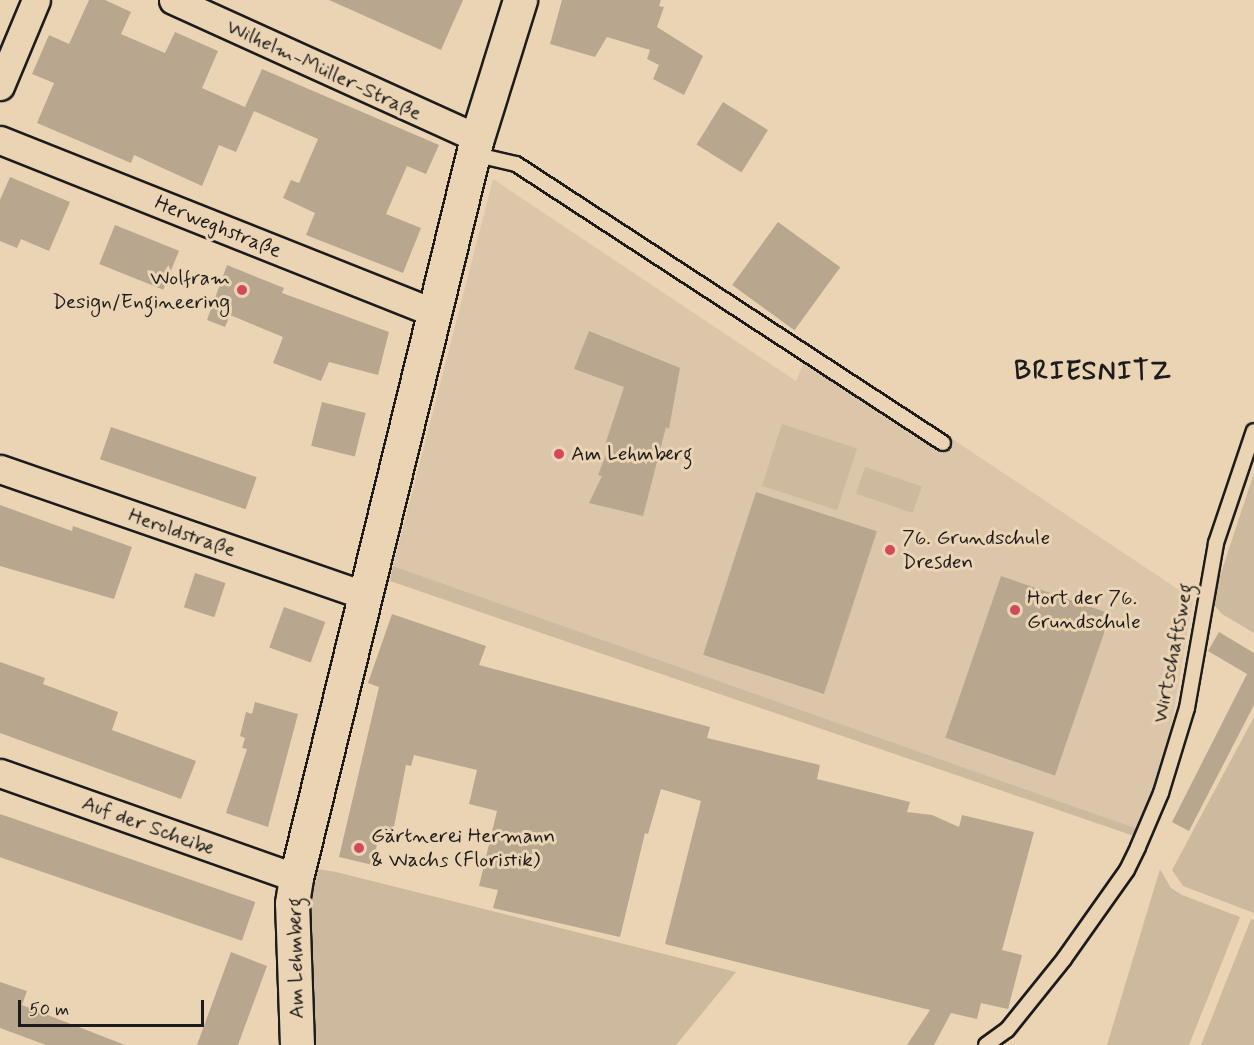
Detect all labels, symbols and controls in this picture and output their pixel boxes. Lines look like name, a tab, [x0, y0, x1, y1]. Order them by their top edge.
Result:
street label: Wilhelm-Müller-Straße	[223, 14, 425, 126]
street label: Herweghstraße	[151, 190, 285, 264]
place label: Wolfram Design/Engineering	[52, 265, 230, 315]
marker: Wolfram Design/Engineering	[235, 283, 249, 297]
district label: BRIESNITZ	[1014, 356, 1172, 388]
place label: Am Lehmberg	[571, 441, 703, 467]
marker: Am Lehmberg	[552, 447, 566, 461]
street label: Heroldstraße	[125, 503, 239, 563]
place label: 76. Grundschule Dresden	[902, 525, 1050, 575]
marker: 76. Grundschule Dresden	[883, 543, 897, 557]
street label: Wirtschaftsweg	[1147, 581, 1199, 725]
place label: Hort der 76. Grundschule	[1027, 585, 1141, 635]
marker: Hort der 76. Grundschule	[1008, 603, 1022, 617]
street label: Auf der Scheibe	[79, 791, 217, 861]
place label: Gärtnerei Hermann & Wachs (Floristik)	[371, 823, 555, 873]
marker: Gärtnerei Hermann & Wachs (Floristik)	[352, 841, 366, 855]
street label: Am Lehmberg	[282, 892, 310, 1024]
scale bar	[21, 988, 207, 1026]
text: 50 m	[29, 998, 69, 1022]

